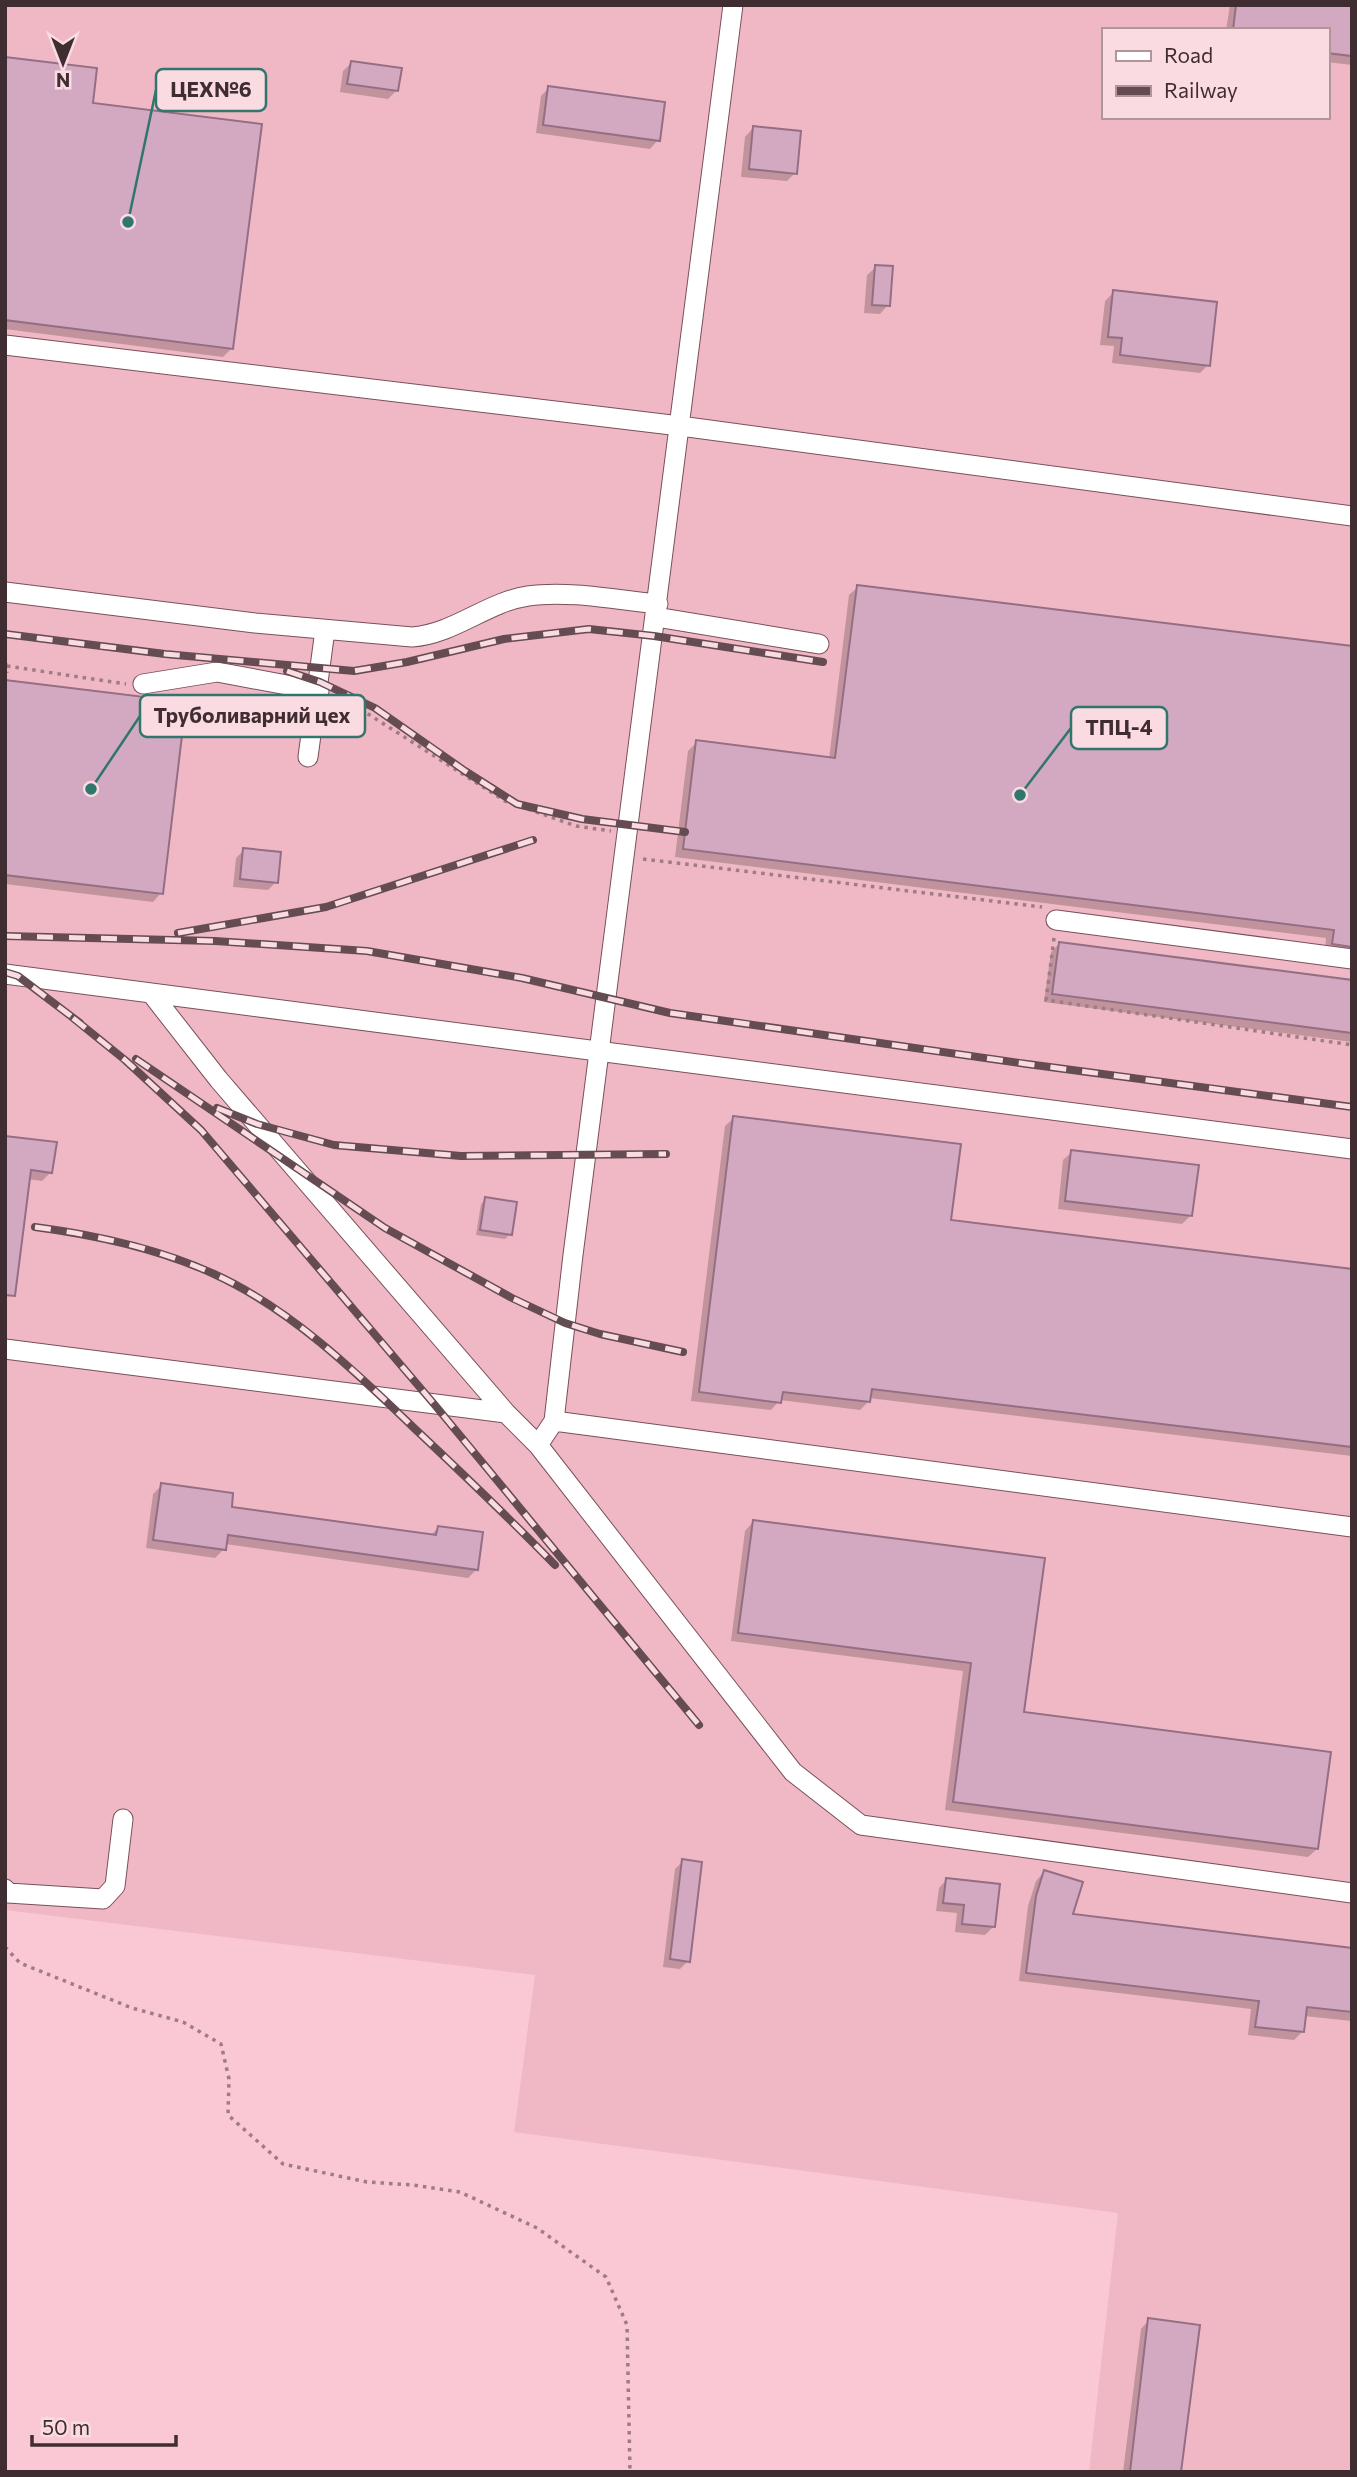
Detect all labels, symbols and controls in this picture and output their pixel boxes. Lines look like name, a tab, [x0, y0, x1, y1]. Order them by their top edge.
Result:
north arrow	[28, 28, 98, 98]
legend	[1102, 28, 1329, 119]
text: Road	[1164, 42, 1213, 67]
text: N	[56, 69, 70, 92]
callout: ЦЕХ№6	[156, 69, 266, 111]
text: ЦЕХ№6	[170, 76, 252, 101]
text: Railway	[1164, 77, 1238, 102]
callout: Труболиварний цех	[140, 695, 365, 737]
text: Труболиварний цех	[154, 702, 350, 727]
callout: ТПЦ-4	[1071, 707, 1167, 749]
text: ТПЦ-4	[1085, 714, 1153, 739]
scale bar	[32, 2404, 175, 2448]
text: 50 m	[42, 2414, 90, 2439]

